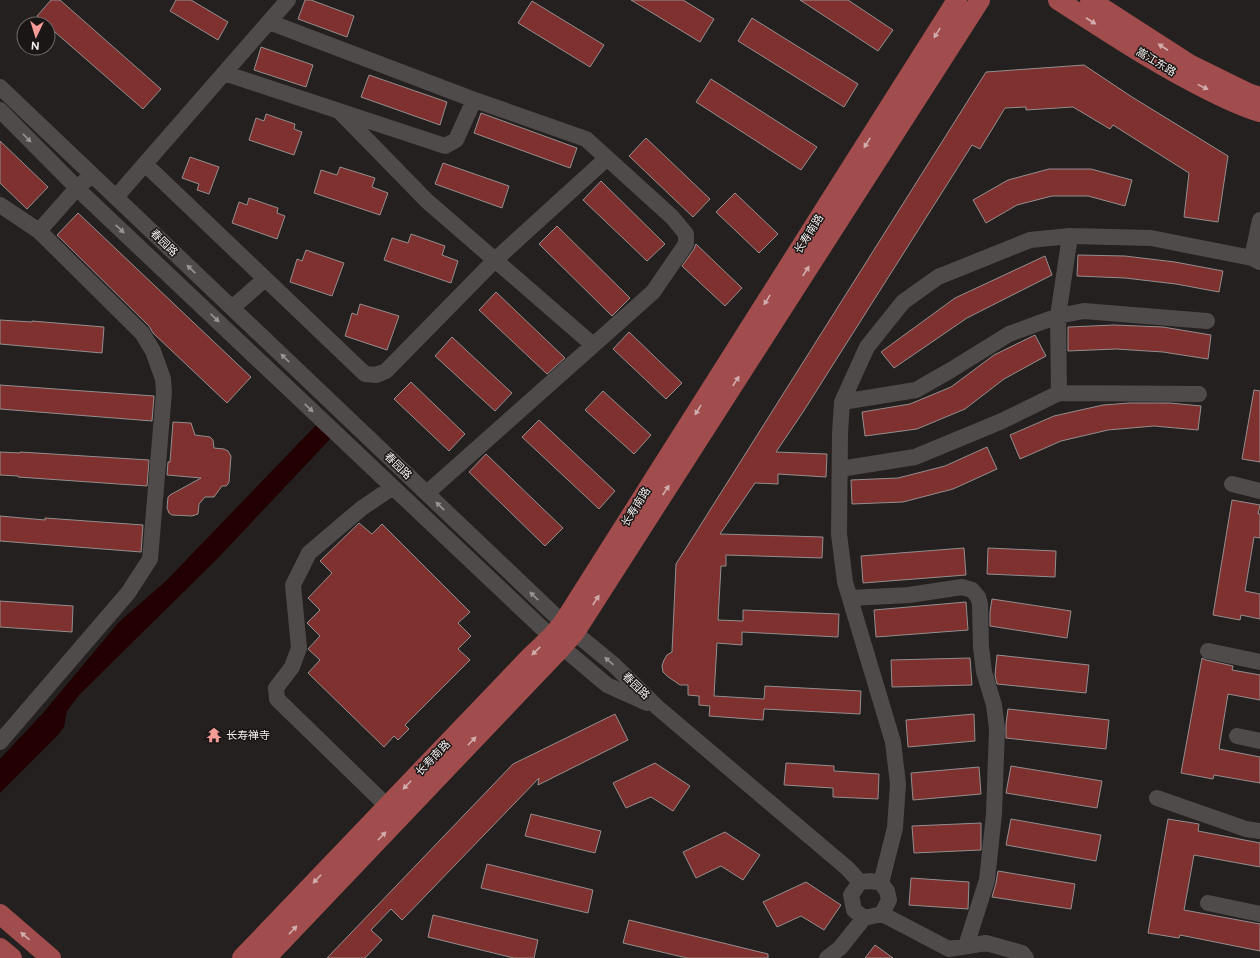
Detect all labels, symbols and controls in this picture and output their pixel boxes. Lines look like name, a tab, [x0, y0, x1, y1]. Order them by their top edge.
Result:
north arrow	[16, 16, 56, 56]
one-way arrow	[1086, 17, 1096, 25]
one-way arrow	[933, 27, 940, 39]
text: N	[31, 39, 40, 52]
one-way arrow	[1158, 43, 1168, 51]
street label: 嵩江东路	[1134, 45, 1178, 79]
one-way arrow	[1197, 84, 1209, 90]
one-way arrow	[23, 133, 32, 143]
one-way arrow	[863, 138, 871, 148]
street label: 长寿南路	[792, 212, 826, 256]
one-way arrow	[115, 224, 125, 234]
street label: 春园路	[148, 227, 180, 259]
one-way arrow	[186, 264, 196, 274]
one-way arrow	[802, 266, 810, 276]
one-way arrow	[764, 294, 771, 306]
one-way arrow	[210, 313, 219, 322]
one-way arrow	[280, 354, 290, 363]
one-way arrow	[732, 376, 740, 386]
one-way arrow	[304, 403, 314, 412]
one-way arrow	[694, 404, 701, 416]
street label: 春园路	[382, 450, 414, 482]
street label: 长寿南路	[619, 485, 653, 529]
one-way arrow	[662, 485, 670, 495]
one-way arrow	[435, 501, 445, 511]
one-way arrow	[529, 591, 539, 601]
one-way arrow	[592, 594, 599, 606]
one-way arrow	[531, 646, 541, 656]
one-way arrow	[604, 656, 614, 665]
street label: 春园路	[620, 670, 652, 702]
temple icon: 长寿禅寺	[205, 726, 223, 744]
place label: 长寿禅寺	[226, 729, 270, 742]
one-way arrow	[467, 736, 477, 746]
street label: 长寿南路	[413, 738, 453, 778]
one-way arrow	[402, 780, 412, 790]
one-way arrow	[378, 830, 387, 841]
one-way arrow	[312, 874, 322, 884]
one-way arrow	[288, 925, 298, 935]
one-way arrow	[20, 932, 31, 941]

